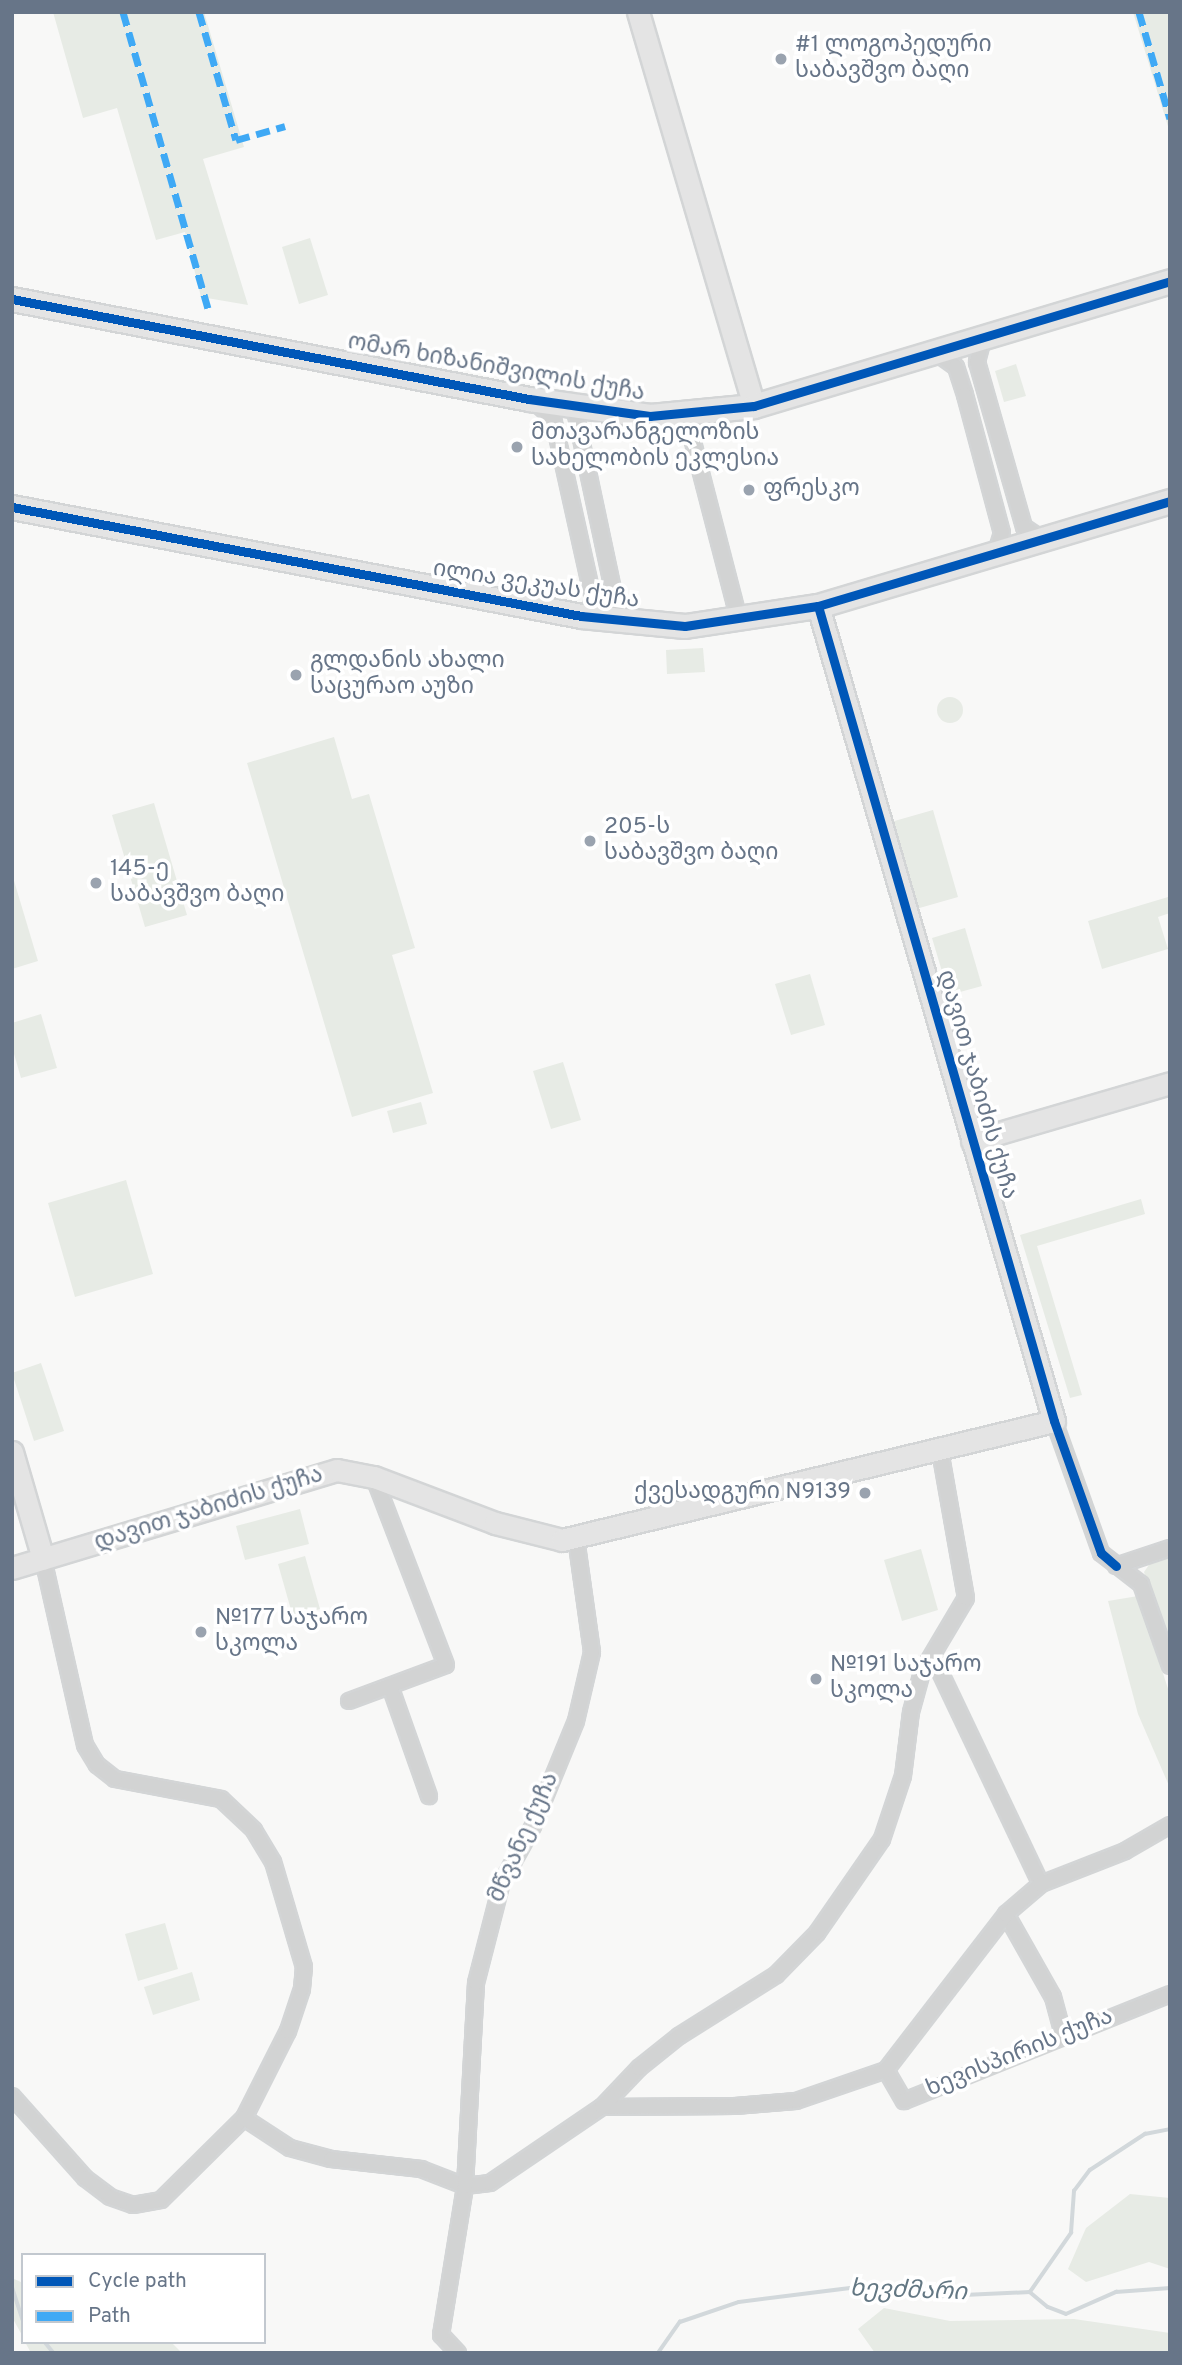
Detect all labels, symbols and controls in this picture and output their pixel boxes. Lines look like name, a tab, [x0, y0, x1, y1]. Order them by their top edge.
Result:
place label: #1 ლოგოპედური საბავშვო ბაღი	[795, 32, 992, 86]
marker: #1 ლოგოპედური საბავშვო ბაღი	[773, 51, 789, 67]
street label: ომარ ხიზანიშვილის ქუჩა	[345, 329, 647, 409]
place label: მთავარანგელოზის სახელობის ეკლესია	[531, 420, 779, 474]
marker: მთავარანგელოზის სახელობის ეკლესია	[509, 439, 525, 455]
place label: ფრესკო	[763, 476, 860, 504]
marker: ფრესკო	[741, 482, 757, 498]
street label: ილია ვეკუას ქუჩა	[431, 556, 641, 616]
place label: გლდანის ახალი საცურაო აუზი	[310, 648, 505, 702]
marker: გლდანის ახალი საცურაო აუზი	[288, 667, 304, 683]
place label: 205-ს საბავშვო ბაღი	[604, 814, 779, 868]
marker: 205-ს საბავშვო ბაღი	[582, 833, 598, 849]
place label: 145-ე საბავშვო ბაღი	[110, 856, 285, 910]
marker: 145-ე საბავშვო ბაღი	[88, 875, 104, 891]
street label: დავით ჯაბიძის ქუჩა	[930, 967, 1022, 1203]
street label: დავით ჯაბიძის ქუჩა	[91, 1462, 327, 1558]
place label: ქვესადგური N9139	[634, 1479, 851, 1507]
marker: ქვესადგური N9139	[857, 1485, 873, 1501]
place label: №177 საჯარო სკოლა	[215, 1605, 369, 1659]
marker: №177 საჯარო სკოლა	[193, 1624, 209, 1640]
place label: №191 საჯარო სკოლა	[830, 1652, 982, 1706]
marker: №191 საჯარო სკოლა	[808, 1671, 824, 1687]
street label: მწვანე ქუჩა	[484, 1769, 566, 1907]
street label: ხევისპირის ქუჩა	[923, 2004, 1117, 2104]
legend	[21, 2253, 266, 2344]
text: Cycle path	[88, 2268, 187, 2295]
water label: ხევძმარი	[849, 2276, 967, 2308]
text: Path	[88, 2303, 131, 2330]

